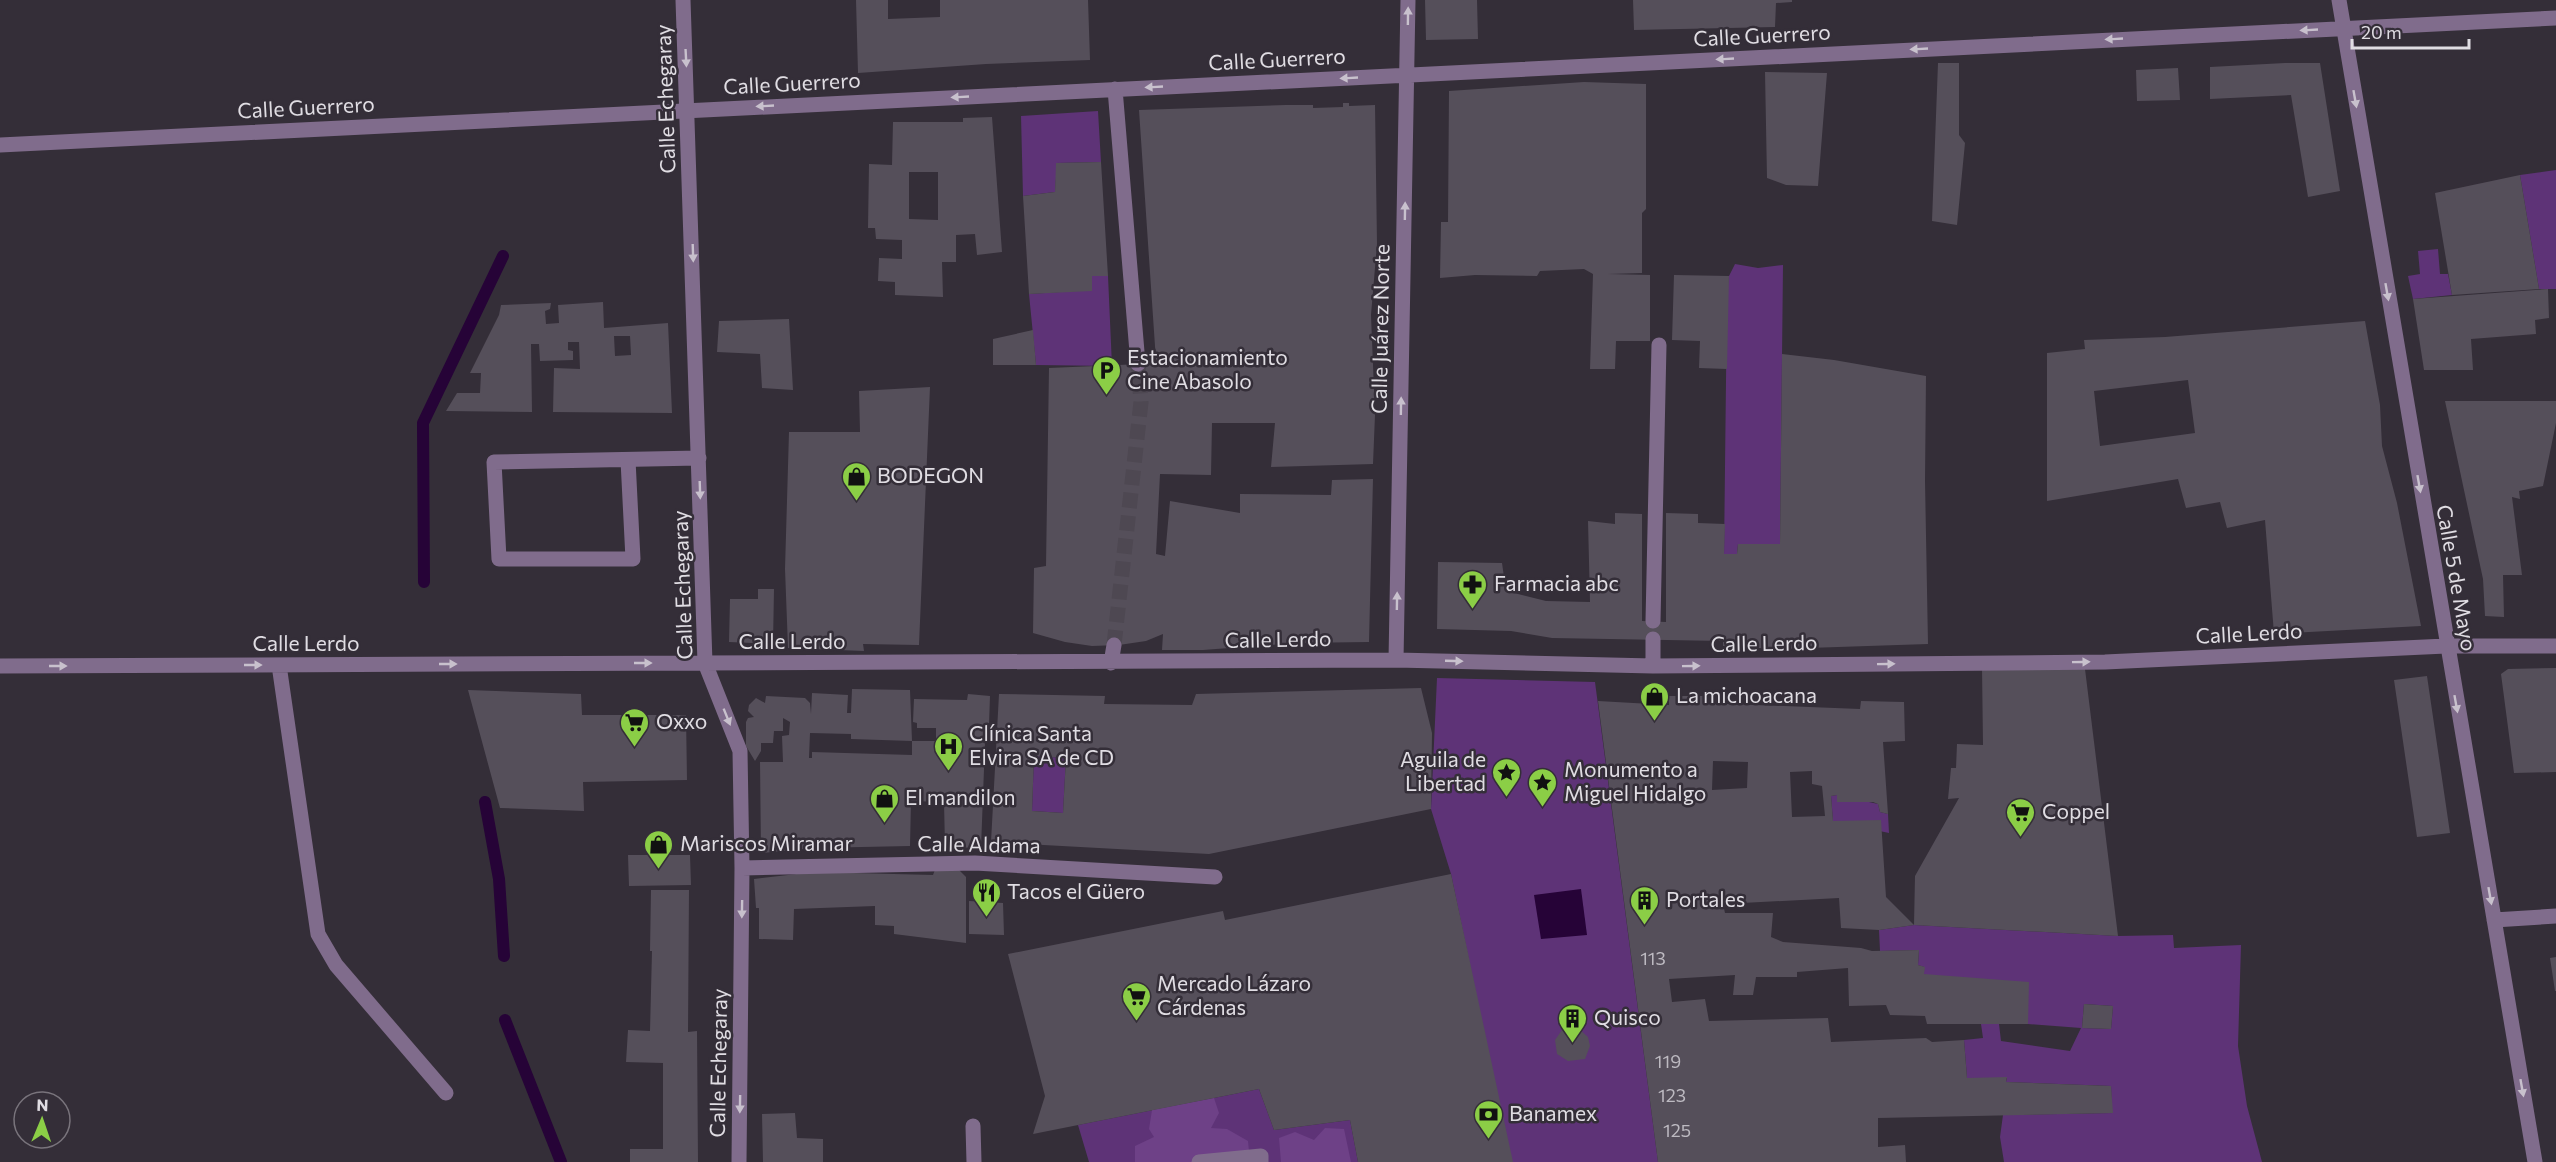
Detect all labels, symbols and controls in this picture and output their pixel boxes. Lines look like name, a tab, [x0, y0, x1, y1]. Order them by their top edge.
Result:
one-way arrow	[1403, 7, 1413, 26]
scale bar	[2352, 12, 2469, 50]
street label: Calle Guerrero	[1693, 18, 1831, 51]
text: 20 m	[2361, 21, 2402, 43]
street label: Calle Echegaray	[649, 24, 680, 174]
one-way arrow	[2299, 25, 2318, 34]
one-way arrow	[2105, 35, 2124, 44]
street label: Calle Guerrero	[1208, 42, 1346, 75]
one-way arrow	[1910, 45, 1929, 54]
one-way arrow	[682, 49, 691, 68]
one-way arrow	[1715, 54, 1734, 63]
street label: Calle Guerrero	[723, 66, 861, 99]
one-way arrow	[1340, 73, 1359, 82]
one-way arrow	[1145, 83, 1164, 92]
street label: Calle Guerrero	[237, 90, 375, 123]
one-way arrow	[2351, 90, 2360, 109]
one-way arrow	[950, 92, 969, 101]
one-way arrow	[755, 102, 774, 111]
one-way arrow	[1400, 202, 1410, 221]
one-way arrow	[688, 244, 697, 263]
street label: Calle Juárez Norte	[1366, 244, 1393, 414]
one-way arrow	[2383, 282, 2392, 301]
place label: Estacionamiento Cine Abasolo	[1127, 344, 1288, 393]
parking icon: Estacionamiento Cine Abasolo	[1090, 354, 1122, 396]
one-way arrow	[1396, 397, 1406, 416]
shop icon: BODEGON	[840, 460, 872, 502]
place label: BODEGON	[877, 462, 984, 487]
one-way arrow	[2415, 475, 2424, 494]
one-way arrow	[695, 481, 705, 500]
street label: Calle 5 de Mayo	[2432, 503, 2483, 653]
street label: Calle Echegaray	[666, 510, 697, 660]
pharmacy icon: Farmacia abc	[1457, 568, 1489, 610]
place label: Farmacia abc	[1494, 570, 1619, 595]
one-way arrow	[1392, 592, 1402, 611]
street label: Calle Lerdo	[2195, 617, 2303, 648]
street label: Calle Lerdo	[1224, 625, 1332, 652]
street label: Calle Lerdo	[739, 628, 845, 653]
street label: Calle Lerdo	[1710, 629, 1818, 656]
street label: Calle Lerdo	[253, 630, 359, 655]
one-way arrow	[1445, 656, 1464, 666]
one-way arrow	[2072, 657, 2091, 667]
one-way arrow	[634, 658, 653, 668]
one-way arrow	[439, 659, 458, 669]
one-way arrow	[1877, 659, 1896, 669]
one-way arrow	[244, 660, 263, 670]
one-way arrow	[49, 661, 68, 671]
one-way arrow	[1682, 661, 1701, 671]
shop icon: La michoacana	[1639, 680, 1671, 722]
place label: La michoacana	[1676, 682, 1817, 707]
one-way arrow	[2452, 695, 2461, 714]
supermarket icon: Oxxo	[619, 706, 651, 748]
place label: Oxxo	[656, 708, 707, 733]
one-way arrow	[723, 708, 732, 726]
place label: Clínica Santa Elvira SA de CD	[969, 720, 1114, 769]
hospital icon: Clínica Santa Elvira SA de CD	[932, 730, 964, 772]
place label: Aguila de Libertad	[1400, 746, 1486, 795]
place icon: Aguila de Libertad	[1491, 756, 1523, 798]
place label: Monumento a Miguel Hidalgo	[1564, 756, 1706, 805]
place icon: Monumento a Miguel Hidalgo	[1527, 766, 1559, 808]
shop icon: El mandilon	[868, 782, 900, 824]
place label: El mandilon	[905, 784, 1016, 809]
supermarket icon: Coppel	[2005, 796, 2037, 838]
place label: Coppel	[2042, 798, 2110, 823]
shop icon: Mariscos Miramar	[643, 828, 675, 870]
place label: Mariscos Miramar	[680, 830, 853, 855]
street label: Calle Aldama	[917, 830, 1041, 857]
restaurant icon: Tacos el Güero	[970, 876, 1002, 918]
place label: Tacos el Güero	[1007, 878, 1145, 903]
building icon: Portales	[1629, 884, 1661, 926]
place label: Portales	[1666, 886, 1745, 911]
one-way arrow	[2485, 887, 2494, 906]
one-way arrow	[737, 900, 747, 919]
house number: 113	[1640, 947, 1666, 969]
place label: Mercado Lázaro Cárdenas	[1157, 970, 1311, 1019]
supermarket icon: Mercado Lázaro Cárdenas	[1120, 980, 1152, 1022]
street label: Calle Echegaray	[704, 988, 731, 1138]
building icon: Quisco	[1557, 1002, 1589, 1044]
place label: Quisco	[1594, 1004, 1661, 1029]
house number: 119	[1655, 1050, 1681, 1072]
one-way arrow	[2518, 1079, 2527, 1098]
house number: 123	[1658, 1084, 1686, 1106]
north arrow	[12, 1090, 72, 1150]
text: N	[36, 1095, 49, 1114]
one-way arrow	[735, 1095, 744, 1114]
bank icon: Banamex	[1472, 1098, 1504, 1140]
place label: Banamex	[1509, 1100, 1597, 1125]
house number: 125	[1663, 1119, 1691, 1141]

